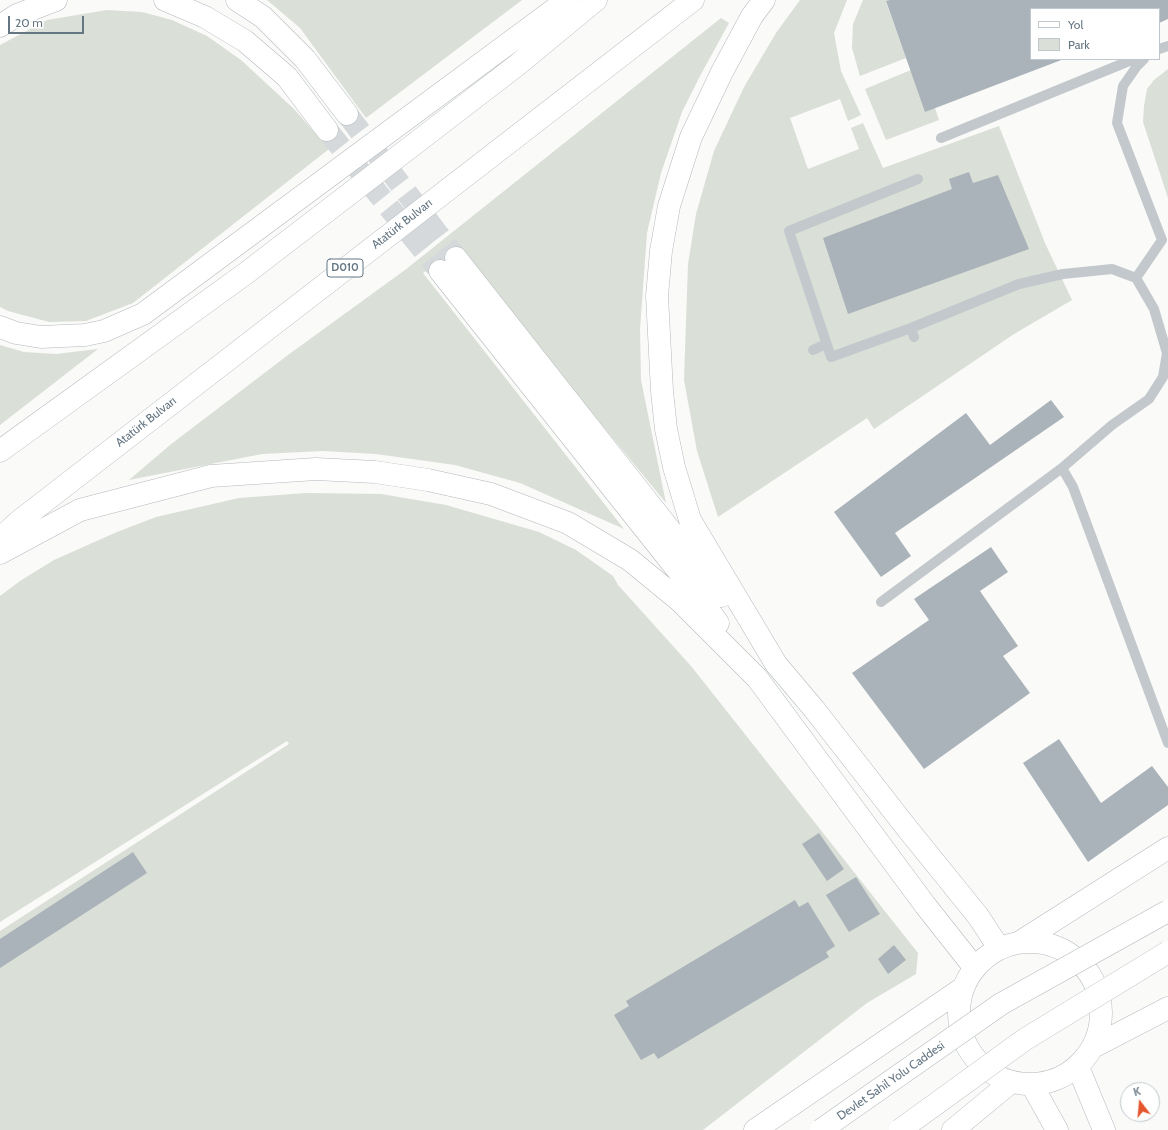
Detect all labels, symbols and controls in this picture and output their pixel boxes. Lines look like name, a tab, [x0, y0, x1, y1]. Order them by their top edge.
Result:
scale bar	[10, 8, 86, 34]
legend	[1030, 8, 1160, 60]
text: 20 m	[15, 15, 43, 30]
text: Yol	[1068, 17, 1083, 32]
text: Park	[1068, 37, 1090, 52]
street label: Atatürk Bulvarı	[369, 196, 435, 252]
road number: D010	[327, 259, 363, 277]
street label: Atatürk Bulvarı	[113, 394, 179, 450]
street label: Devlet Sahil Yolu Caddesi	[834, 1038, 948, 1124]
north arrow	[1120, 1082, 1160, 1122]
text: K	[1132, 1084, 1142, 1099]

